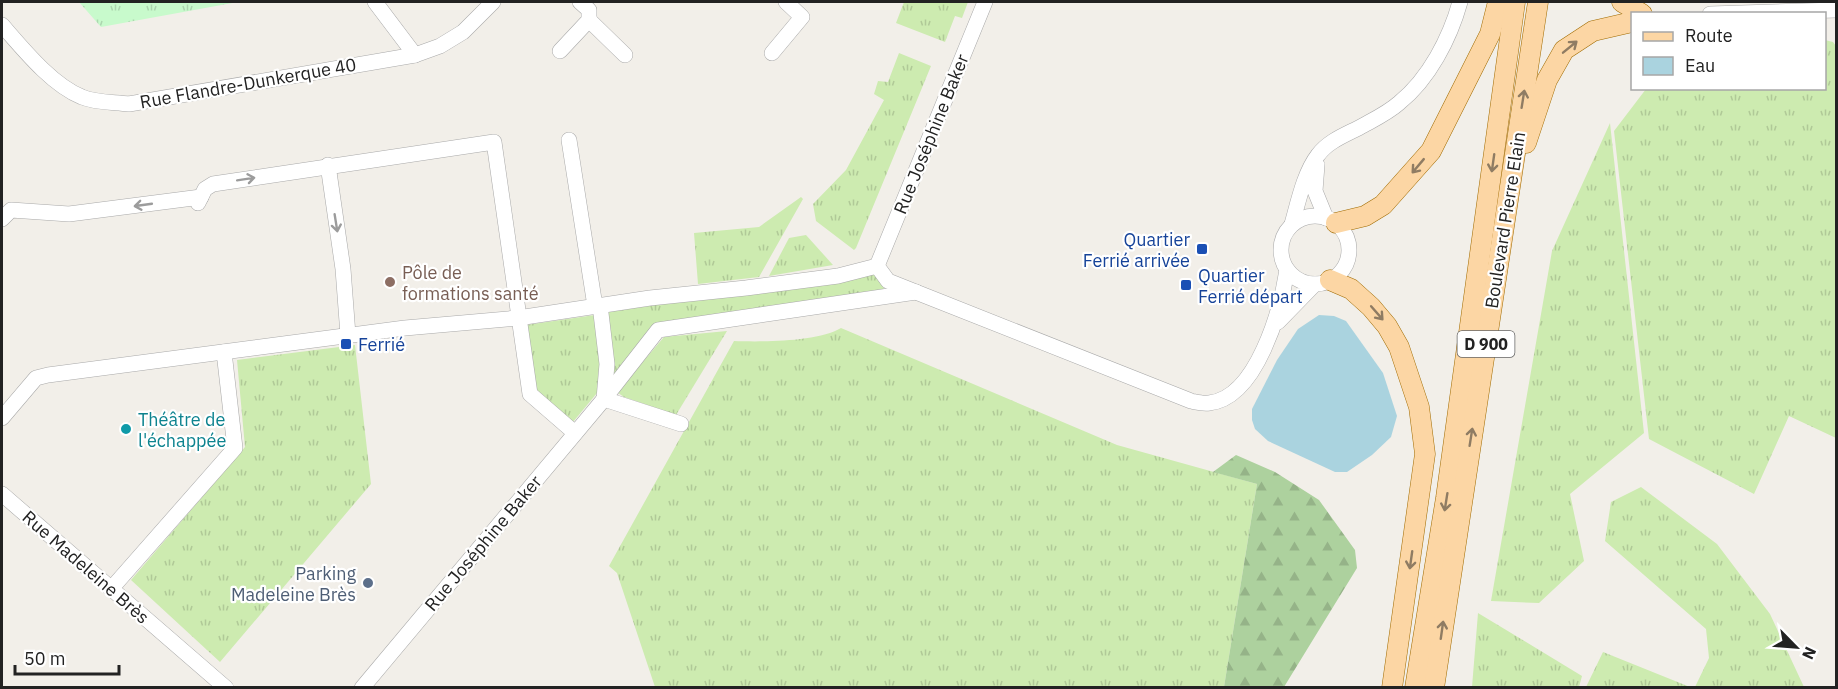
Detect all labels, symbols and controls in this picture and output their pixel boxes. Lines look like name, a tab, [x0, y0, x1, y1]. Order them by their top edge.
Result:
legend	[1631, 12, 1826, 90]
text: Route	[1685, 24, 1733, 47]
one-way arrow	[1562, 41, 1578, 54]
street label: Rue Joséphine Baker	[888, 50, 974, 217]
street label: Rue Flandre-Dunkerque 40	[138, 53, 358, 113]
text: Eau	[1685, 54, 1715, 77]
one-way arrow	[1518, 89, 1529, 109]
street label: Boulevard Pierre Elain	[1480, 130, 1530, 310]
one-way arrow	[1487, 153, 1498, 173]
one-way arrow	[1412, 158, 1425, 174]
one-way arrow	[236, 173, 256, 184]
one-way arrow	[134, 199, 154, 210]
one-way arrow	[331, 213, 342, 232]
place label: Quartier Ferrié arrivée	[1083, 228, 1190, 272]
marker: Quartier Ferrié arrivée	[1195, 242, 1209, 256]
place label: Pôle de formations santé	[402, 261, 539, 305]
place label: Quartier Ferrié départ	[1198, 264, 1303, 308]
marker: Pôle de formations santé	[383, 275, 397, 289]
marker: Quartier Ferrié départ	[1179, 278, 1193, 292]
one-way arrow	[1370, 305, 1384, 320]
road number: D 900	[1458, 331, 1514, 357]
place label: Ferrié	[358, 333, 405, 356]
marker: Ferrié	[339, 337, 353, 351]
place label: Théâtre de l'échappée	[138, 408, 226, 452]
marker: Théâtre de l'échappée	[119, 422, 133, 436]
one-way arrow	[1466, 427, 1477, 447]
street label: Rue Joséphine Baker	[419, 470, 547, 616]
one-way arrow	[1440, 492, 1451, 512]
street label: Rue Madeleine Brès	[18, 506, 154, 628]
one-way arrow	[1405, 550, 1416, 569]
place label: Parking Madeleine Brès	[231, 562, 356, 606]
marker: Parking Madeleine Brès	[361, 576, 375, 590]
north arrow	[1766, 617, 1826, 677]
one-way arrow	[1437, 620, 1448, 640]
scale bar	[15, 638, 118, 676]
text: N	[1798, 644, 1821, 663]
text: 50 m	[24, 647, 66, 670]

